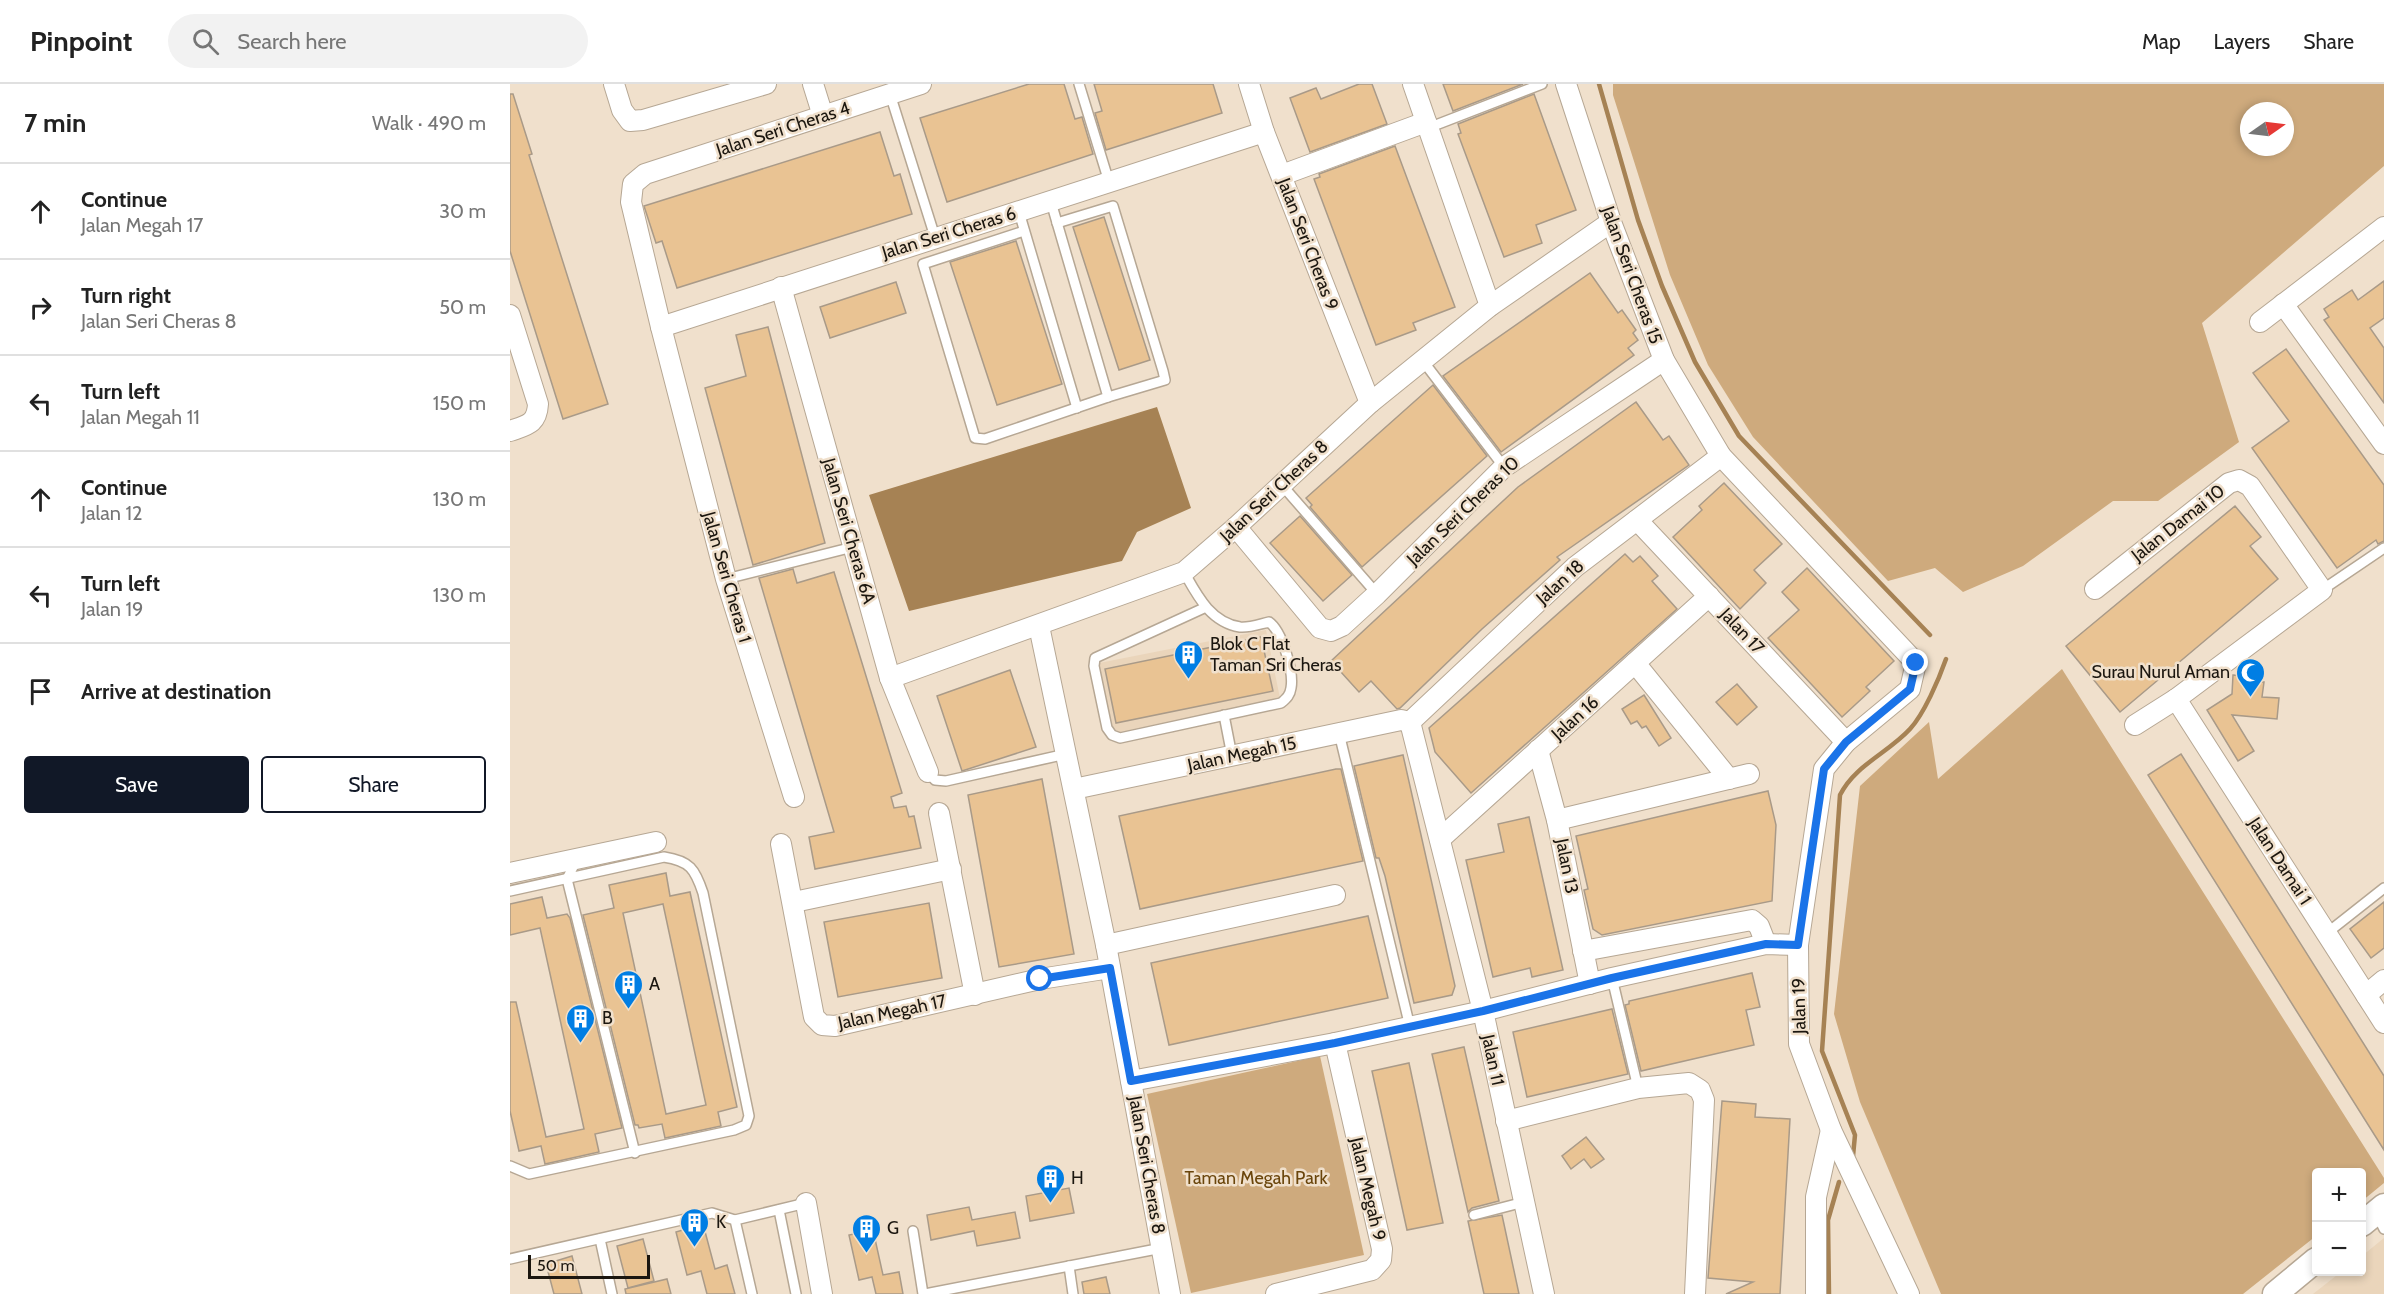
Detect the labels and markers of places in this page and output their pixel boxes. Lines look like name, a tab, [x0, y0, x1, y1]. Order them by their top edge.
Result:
place label: Blok C Flat Taman Sri Cheras	[1210, 633, 1341, 676]
building icon: Blok C Flat Taman Sri Cheras	[1173, 638, 1205, 680]
mosque icon: Surau Nurul Aman	[2235, 656, 2267, 698]
place label: Surau Nurul Aman	[2092, 661, 2230, 683]
building icon: A	[612, 968, 644, 1010]
place label: A	[649, 973, 660, 995]
building icon: B	[565, 1002, 597, 1044]
place label: B	[602, 1007, 613, 1029]
building icon: H	[1034, 1162, 1066, 1204]
place label: H	[1071, 1167, 1084, 1189]
building icon: K	[679, 1206, 711, 1248]
place label: K	[716, 1211, 727, 1233]
building icon: G	[850, 1212, 882, 1254]
place label: G	[887, 1217, 899, 1239]

